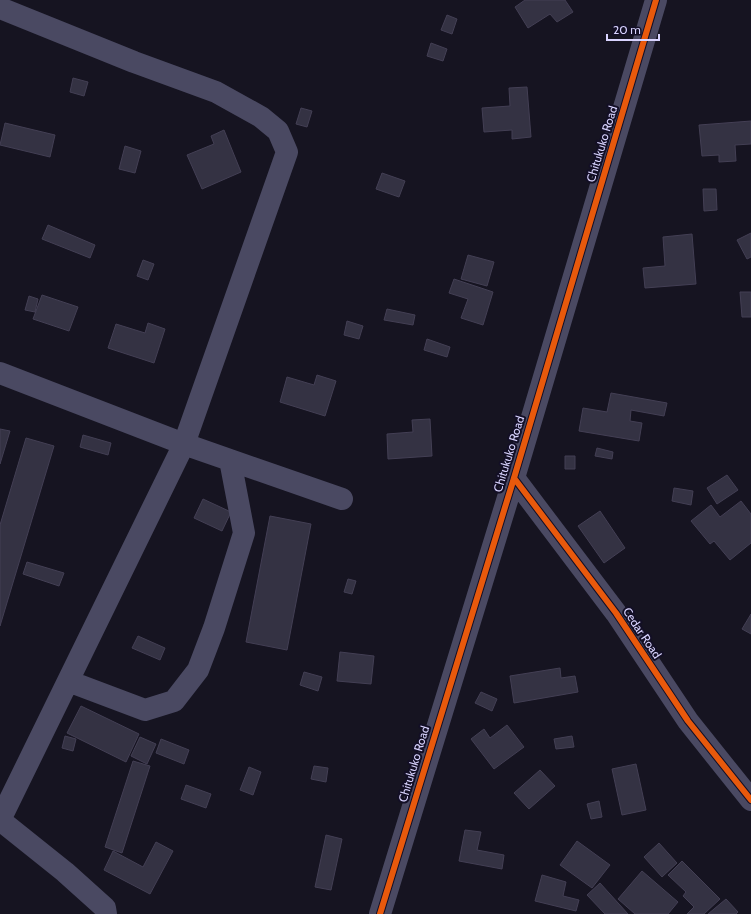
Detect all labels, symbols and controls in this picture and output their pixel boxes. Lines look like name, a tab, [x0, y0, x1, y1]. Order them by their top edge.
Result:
scale bar	[607, 16, 659, 42]
text: 20 m	[613, 22, 641, 37]
street label: Chitukuko Road	[583, 104, 620, 184]
street label: Chitukuko Road	[490, 414, 527, 494]
street label: Cedar Road	[620, 604, 665, 661]
street label: Chitukuko Road	[395, 724, 432, 804]

